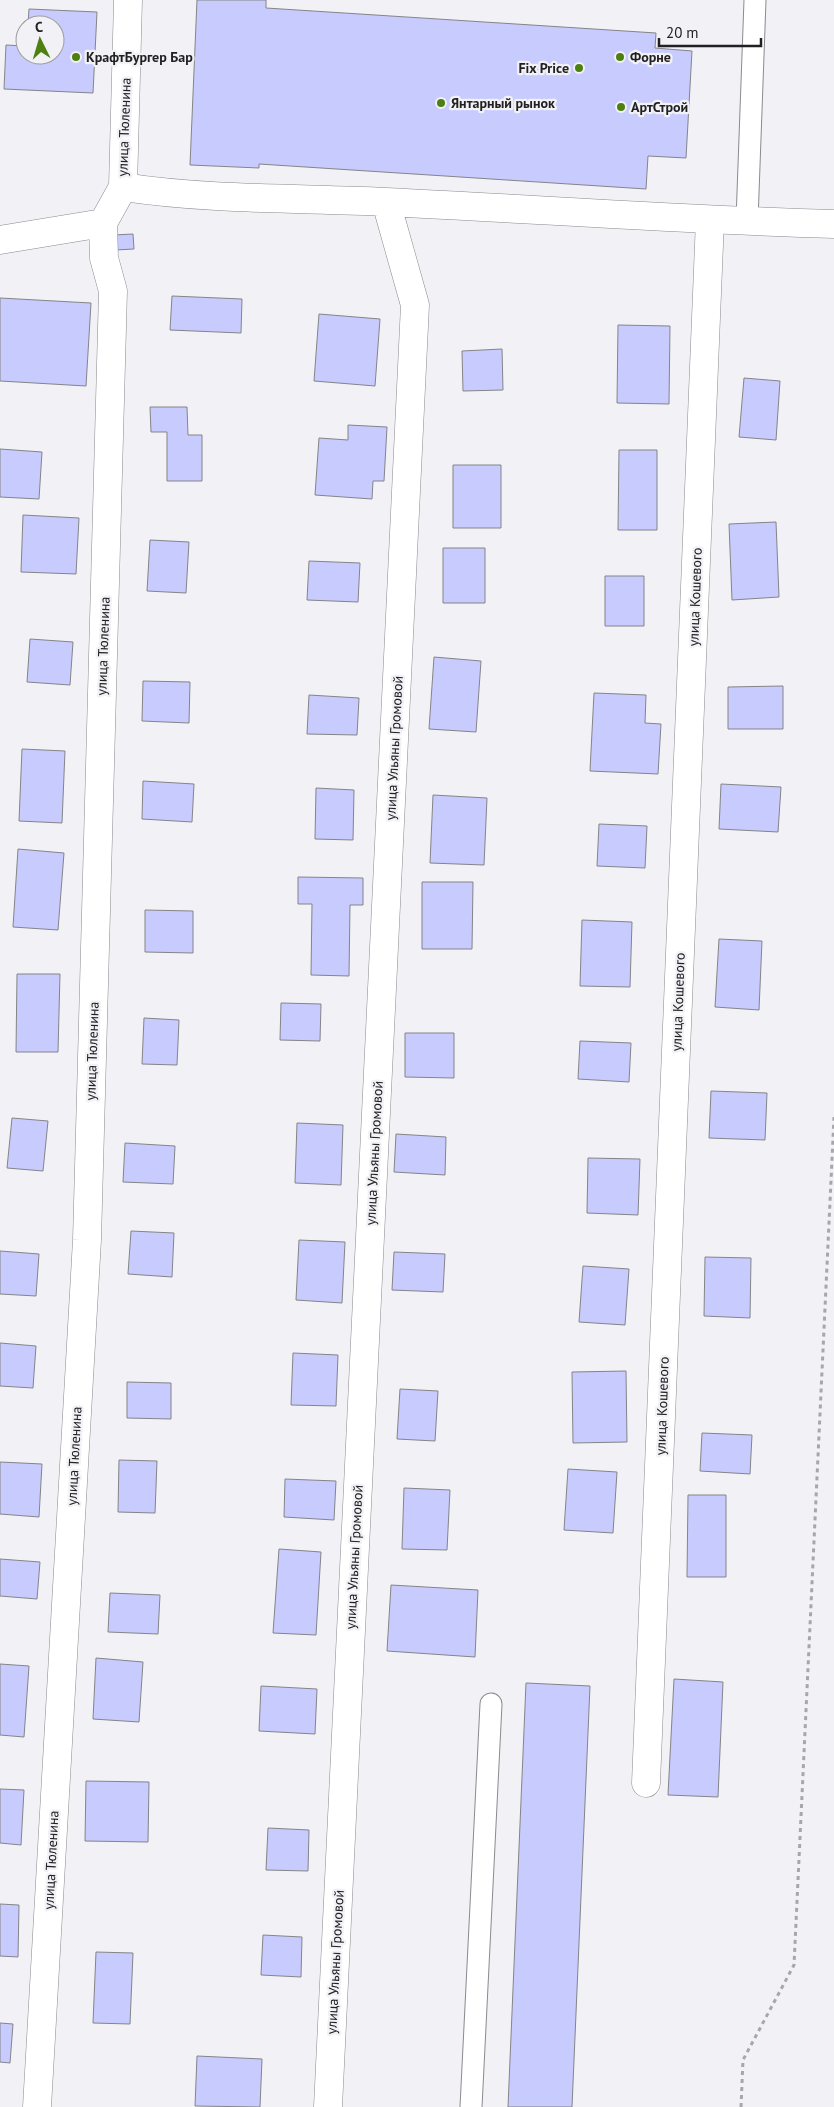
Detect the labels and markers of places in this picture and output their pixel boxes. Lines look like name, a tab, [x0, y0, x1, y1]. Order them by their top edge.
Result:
place label: КрафтБургер Бар	[86, 48, 193, 66]
place label: Форне	[630, 48, 671, 66]
marker: КрафтБургер Бар	[70, 51, 82, 63]
marker: Форне	[614, 51, 626, 63]
place label: Fix Price	[518, 59, 569, 77]
marker: Fix Price	[573, 62, 585, 74]
place label: Янтарный рынок	[451, 94, 555, 112]
marker: Янтарный рынок	[435, 97, 447, 109]
place label: АртСтрой	[631, 98, 688, 116]
marker: АртСтрой	[615, 101, 627, 113]

